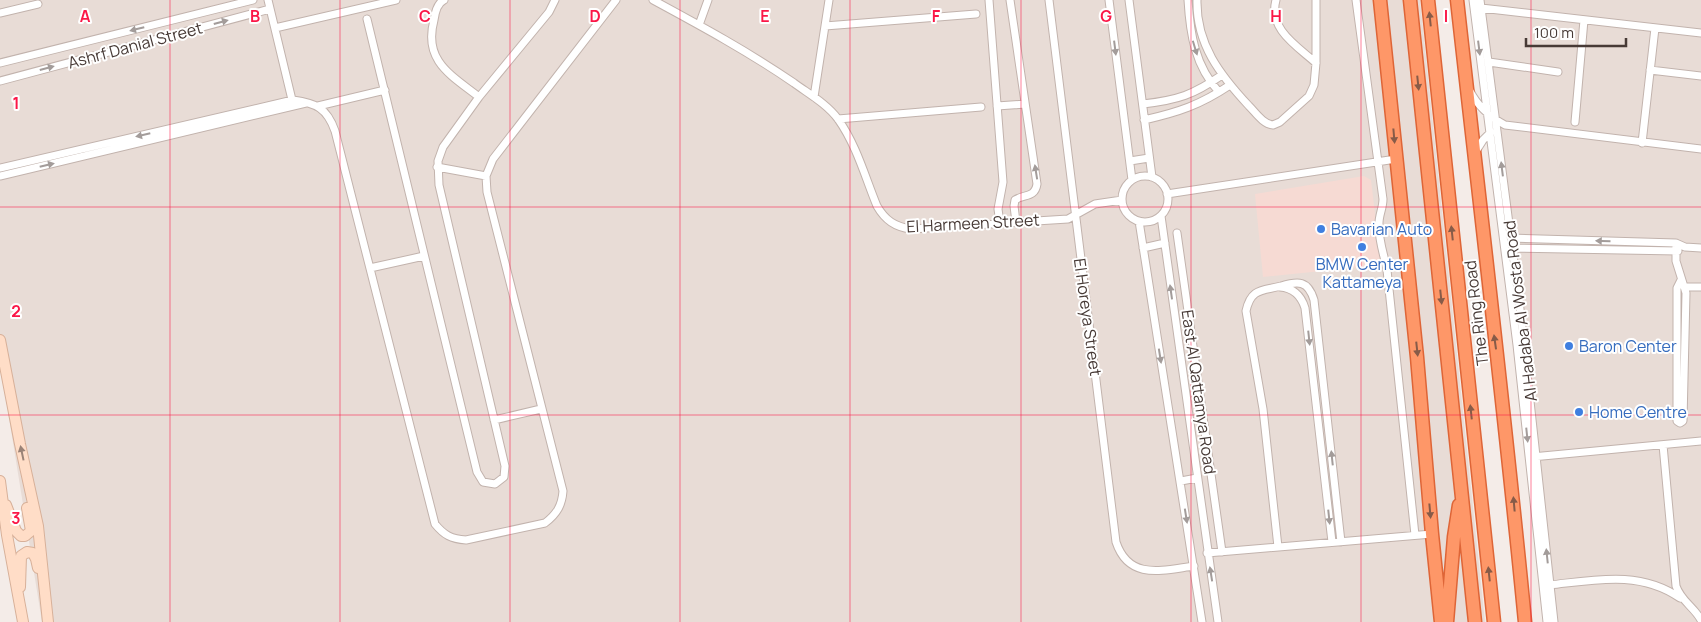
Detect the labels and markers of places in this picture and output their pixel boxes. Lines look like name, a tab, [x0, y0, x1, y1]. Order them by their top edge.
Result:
place label: Bavarian Auto	[1331, 218, 1432, 240]
marker: Bavarian Auto	[1315, 223, 1327, 235]
marker: BMW Center Kattameya	[1356, 241, 1368, 253]
place label: BMW Center Kattameya	[1316, 253, 1409, 293]
place label: Baron Center	[1579, 335, 1677, 357]
marker: Baron Center	[1563, 340, 1575, 352]
place label: Home Centre	[1589, 401, 1687, 423]
marker: Home Centre	[1573, 406, 1585, 418]

